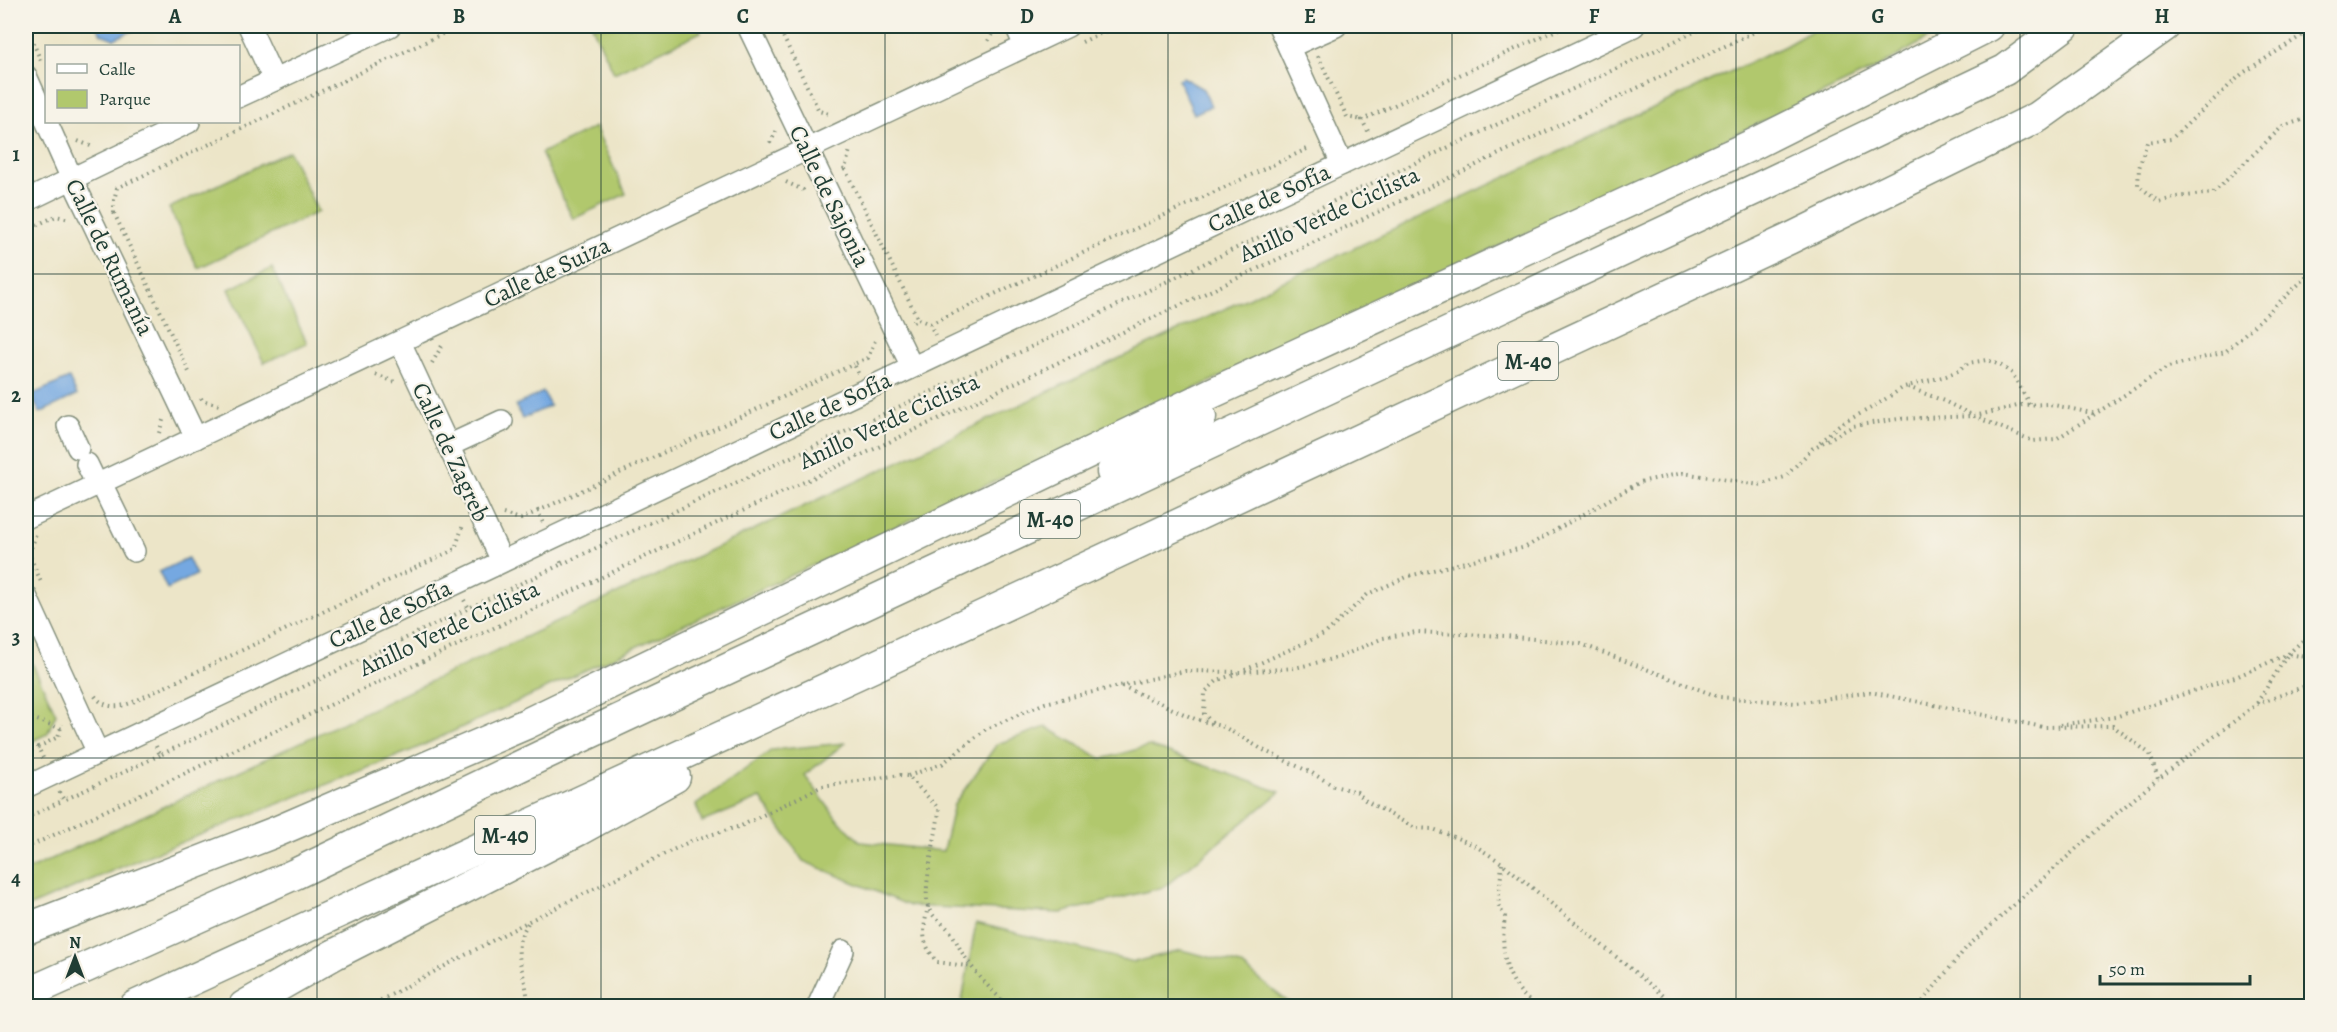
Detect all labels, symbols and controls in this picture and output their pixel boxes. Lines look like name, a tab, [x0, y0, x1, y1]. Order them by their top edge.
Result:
text: A	[168, 3, 182, 30]
text: B	[453, 3, 465, 30]
text: C	[737, 3, 749, 30]
text: D	[1020, 3, 1034, 30]
text: E	[1304, 3, 1316, 30]
text: F	[1589, 3, 1600, 30]
text: G	[1871, 3, 1885, 30]
text: H	[2155, 3, 2170, 30]
legend	[45, 45, 240, 123]
text: Calle	[99, 57, 136, 81]
text: Parque	[99, 87, 151, 111]
street label: Calle de Sajonia	[782, 120, 879, 273]
text: 1	[12, 141, 20, 168]
street label: Calle de Sofía	[1202, 155, 1336, 240]
street label: Anillo Verde Ciclista	[1233, 158, 1425, 270]
street label: Calle de Rumanía	[58, 173, 162, 342]
street label: Calle de Suiza	[478, 228, 616, 315]
road number: M-40	[1498, 342, 1558, 380]
street label: Calle de Sofía	[763, 363, 897, 448]
street label: Anillo Verde Ciclista	[793, 365, 985, 477]
street label: Calle de Zagreb	[405, 377, 497, 527]
text: 2	[11, 382, 21, 409]
road number: M-40	[1020, 500, 1080, 538]
street label: Calle de Sofía	[323, 571, 457, 656]
street label: Anillo Verde Ciclista	[353, 572, 545, 684]
text: 3	[12, 624, 20, 651]
road number: M-40	[475, 816, 535, 854]
text: 4	[11, 865, 21, 892]
north arrow	[45, 927, 105, 987]
text: N	[69, 932, 81, 954]
scale bar	[2100, 948, 2250, 986]
text: 50 m	[2109, 957, 2145, 981]

